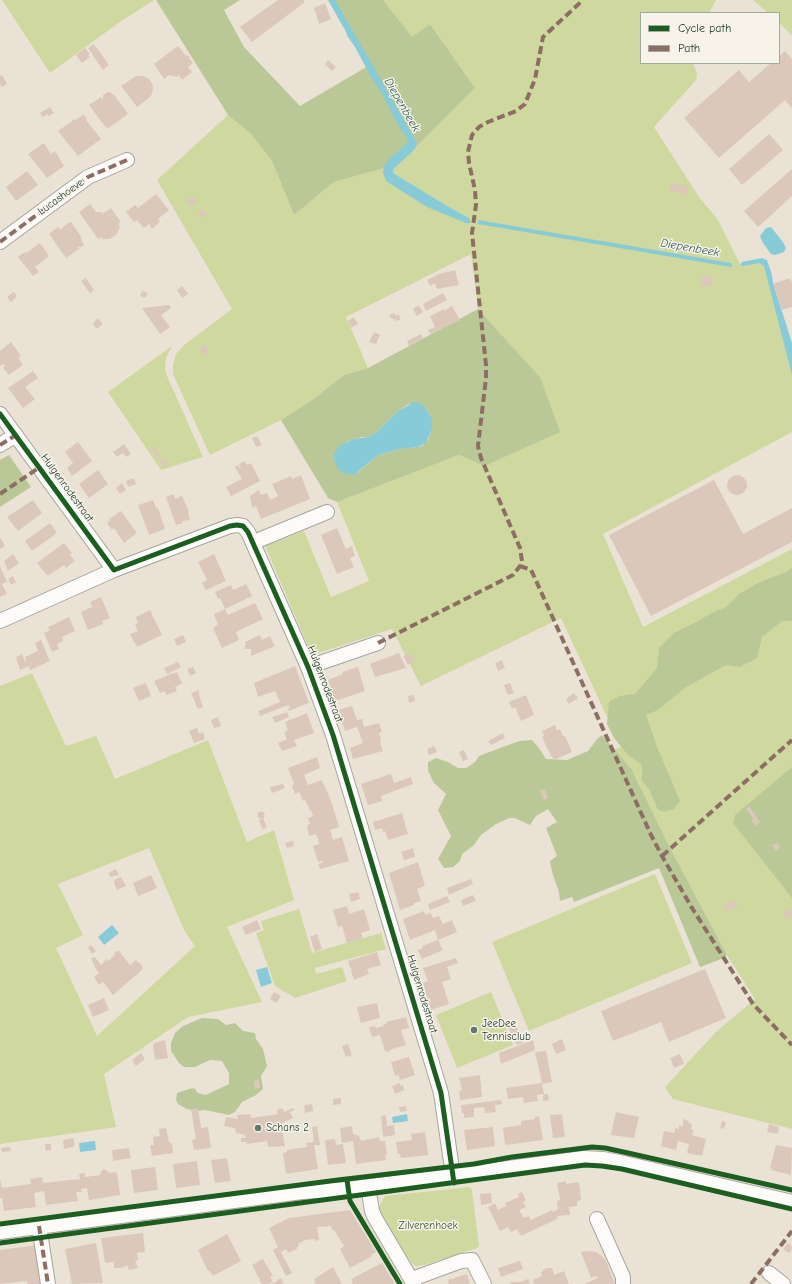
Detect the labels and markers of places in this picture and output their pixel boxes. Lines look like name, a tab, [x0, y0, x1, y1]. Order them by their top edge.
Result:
place label: JeeDee Tennisclub	[482, 1017, 531, 1043]
marker: JeeDee Tennisclub	[469, 1025, 479, 1035]
place label: Schans 2	[266, 1121, 309, 1135]
marker: Schans 2	[253, 1123, 263, 1133]

